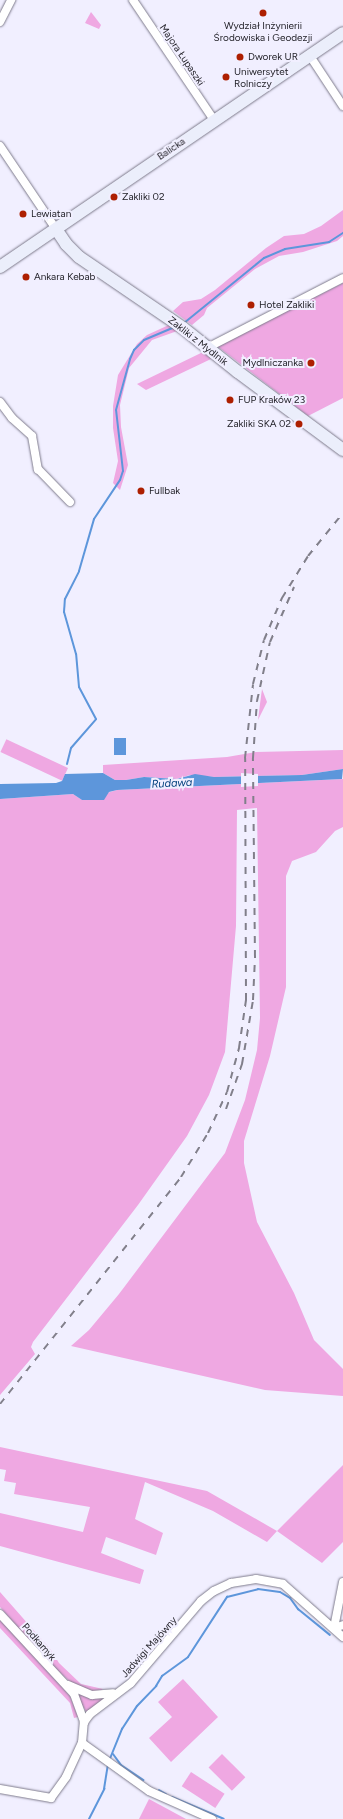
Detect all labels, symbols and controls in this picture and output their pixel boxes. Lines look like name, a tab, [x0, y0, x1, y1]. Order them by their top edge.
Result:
marker: Wydział Inżynierii Środowiska i Geodezji	[258, 8, 268, 18]
place label: Wydział Inżynierii Środowiska i Geodezji	[214, 19, 312, 42]
street label: Majora Łupaszki	[157, 22, 207, 88]
place label: Dworek UR	[248, 51, 298, 63]
marker: Dworek UR	[235, 52, 245, 62]
place label: Uniwersytet Rolniczy	[234, 65, 288, 88]
marker: Uniwersytet Rolniczy	[221, 72, 231, 82]
street label: Balicka	[155, 135, 187, 163]
place label: Zakliki 02	[122, 191, 165, 203]
marker: Zakliki 02	[109, 192, 119, 202]
place label: Lewiatan	[31, 208, 71, 220]
marker: Lewiatan	[18, 209, 28, 219]
place label: Ankara Kebab	[34, 271, 95, 283]
marker: Ankara Kebab	[21, 272, 31, 282]
place label: Hotel Zakliki	[259, 299, 314, 311]
marker: Hotel Zakliki	[246, 300, 256, 310]
street label: Zakliki z Mydlnik	[166, 314, 230, 368]
place label: Mydlniczanka	[243, 357, 303, 369]
marker: Mydlniczanka	[306, 358, 316, 368]
place label: FUP Kraków 23	[238, 394, 305, 406]
marker: FUP Kraków 23	[225, 395, 235, 405]
place label: Zakliki SKA 02	[227, 418, 291, 430]
marker: Zakliki SKA 02	[294, 419, 304, 429]
place label: Fullbak	[149, 485, 180, 497]
marker: Fullbak	[136, 486, 146, 496]
water label: Rudawa	[151, 776, 193, 792]
street label: Jadwigi Majówny	[119, 1614, 179, 1680]
street label: Podkamyk	[19, 1621, 59, 1663]

